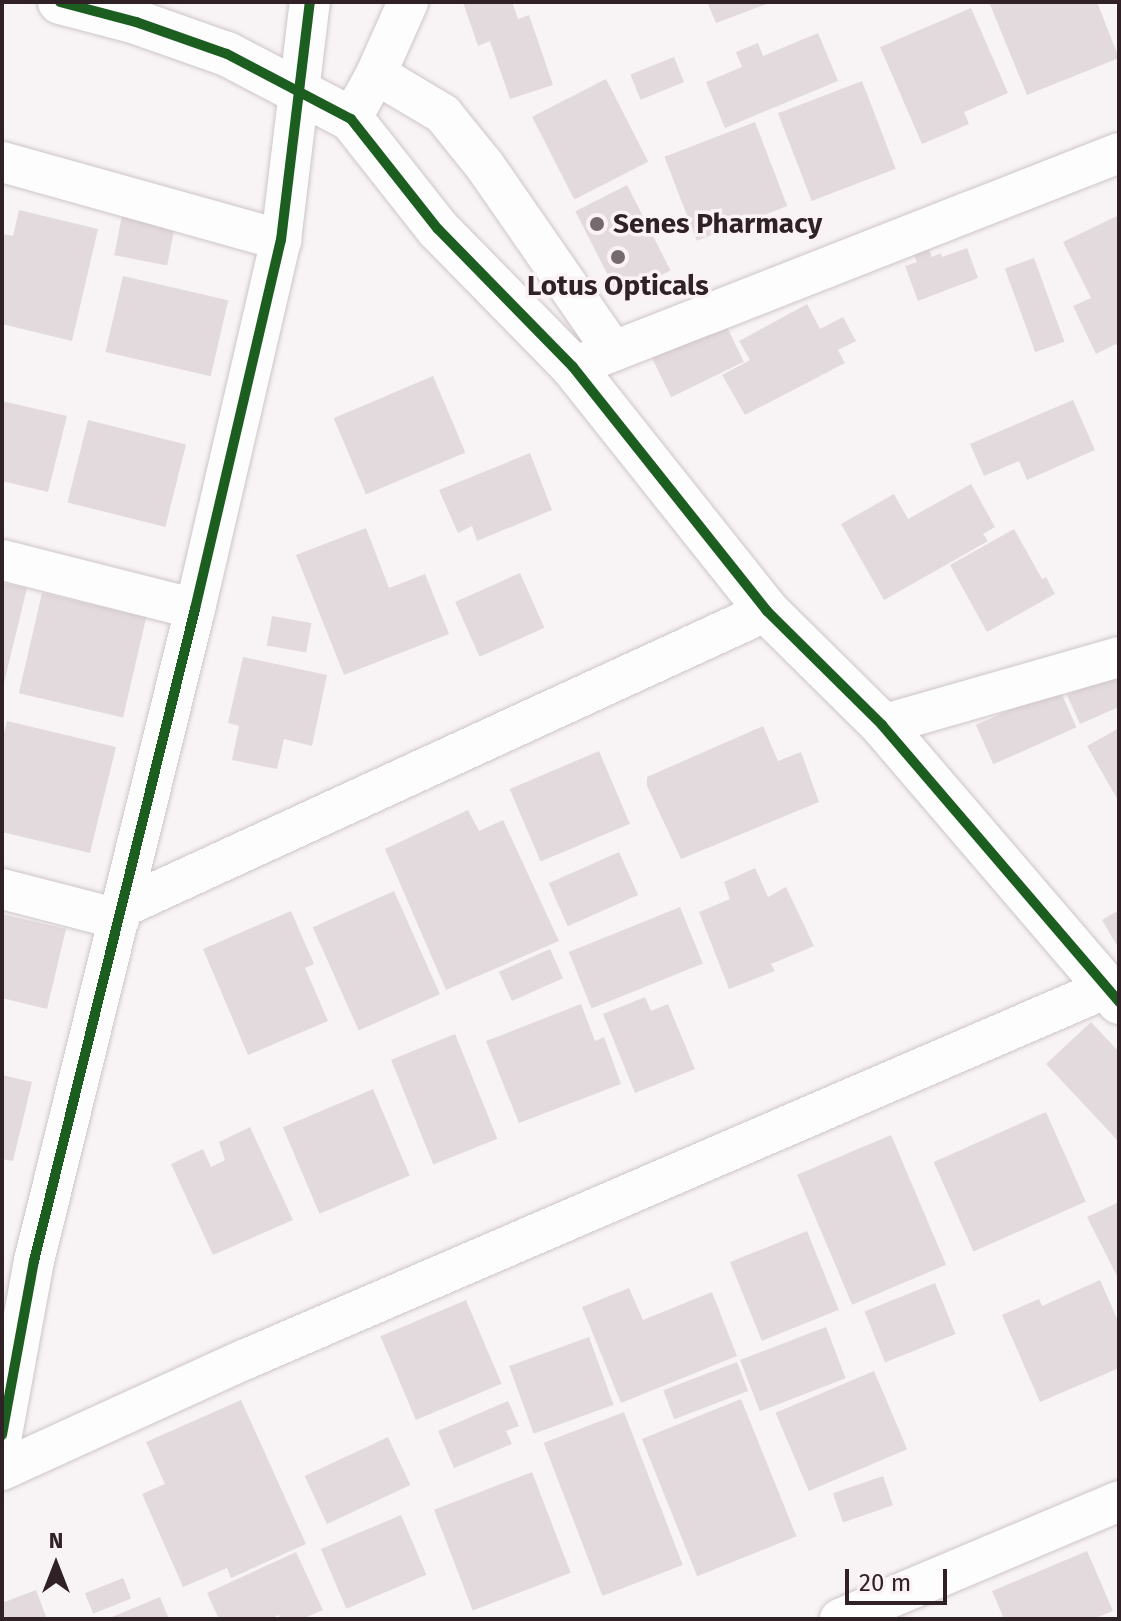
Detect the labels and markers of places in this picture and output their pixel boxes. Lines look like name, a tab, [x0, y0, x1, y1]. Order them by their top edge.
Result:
place label: Senes Pharmacy	[613, 207, 822, 241]
marker: Senes Pharmacy	[588, 215, 606, 233]
marker: Lotus Opticals	[609, 248, 627, 266]
place label: Lotus Opticals	[527, 269, 709, 303]

